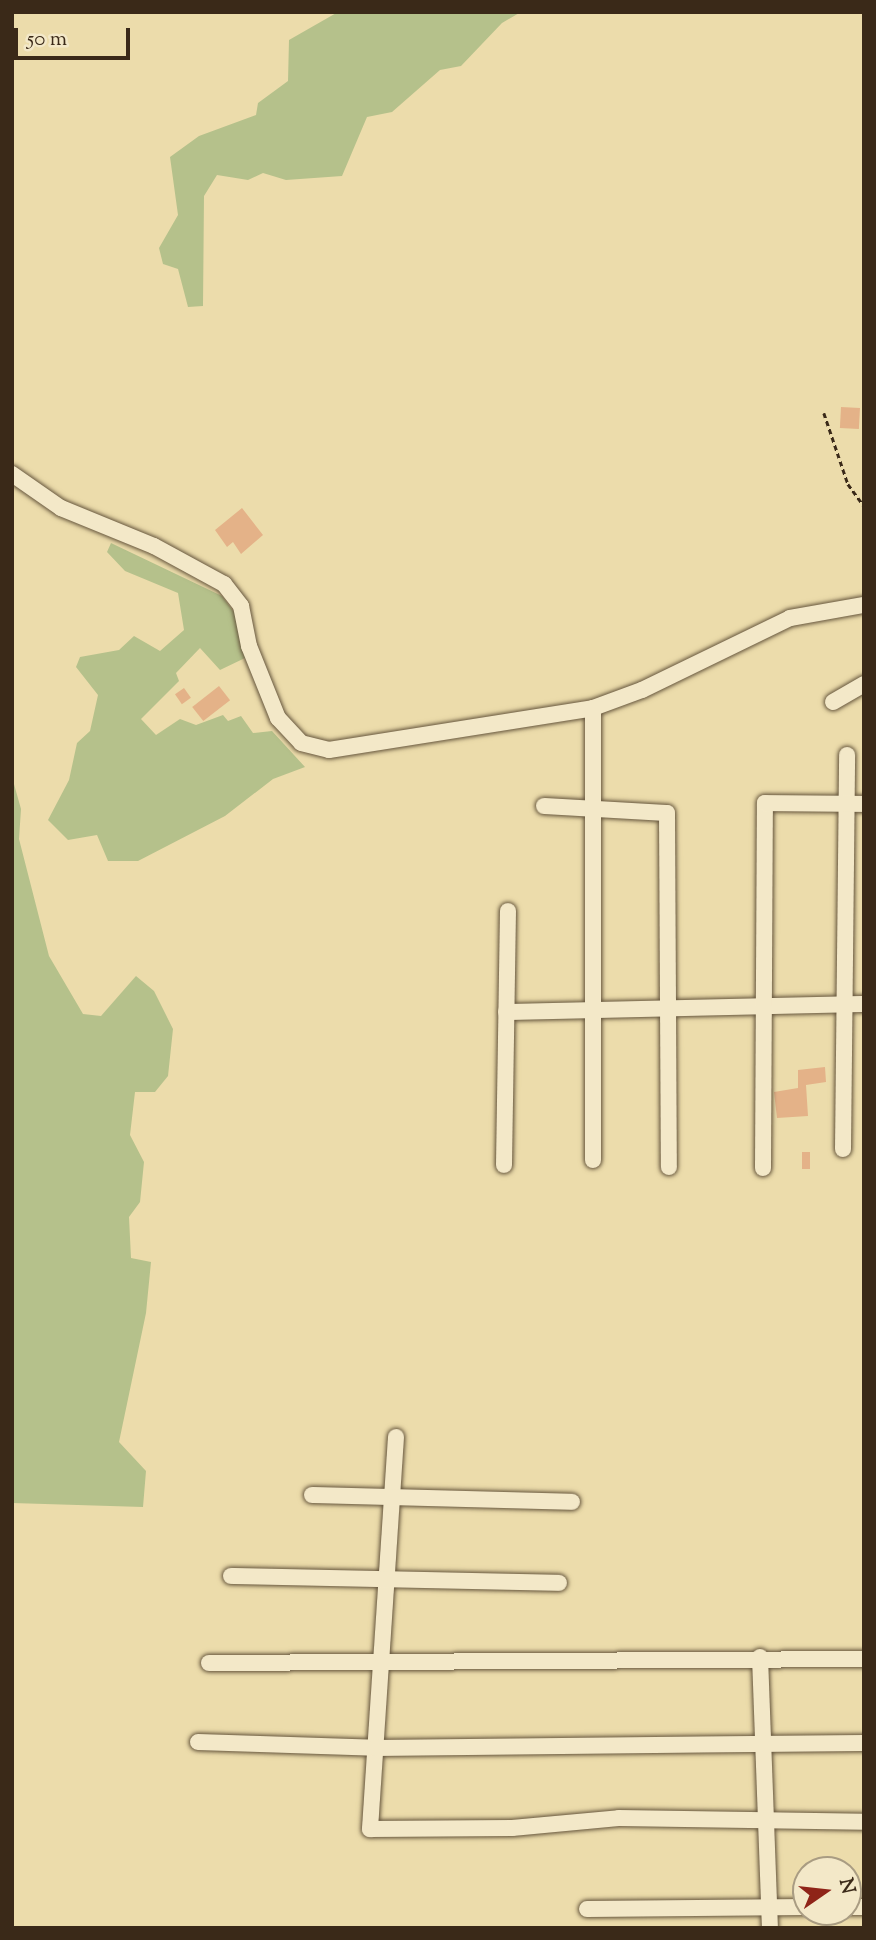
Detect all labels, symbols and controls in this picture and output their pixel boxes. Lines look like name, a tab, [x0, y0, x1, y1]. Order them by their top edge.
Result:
scale bar	[18, 14, 133, 58]
text: 50 m	[27, 25, 67, 55]
north arrow	[792, 1856, 862, 1926]
text: N	[831, 1876, 861, 1897]

